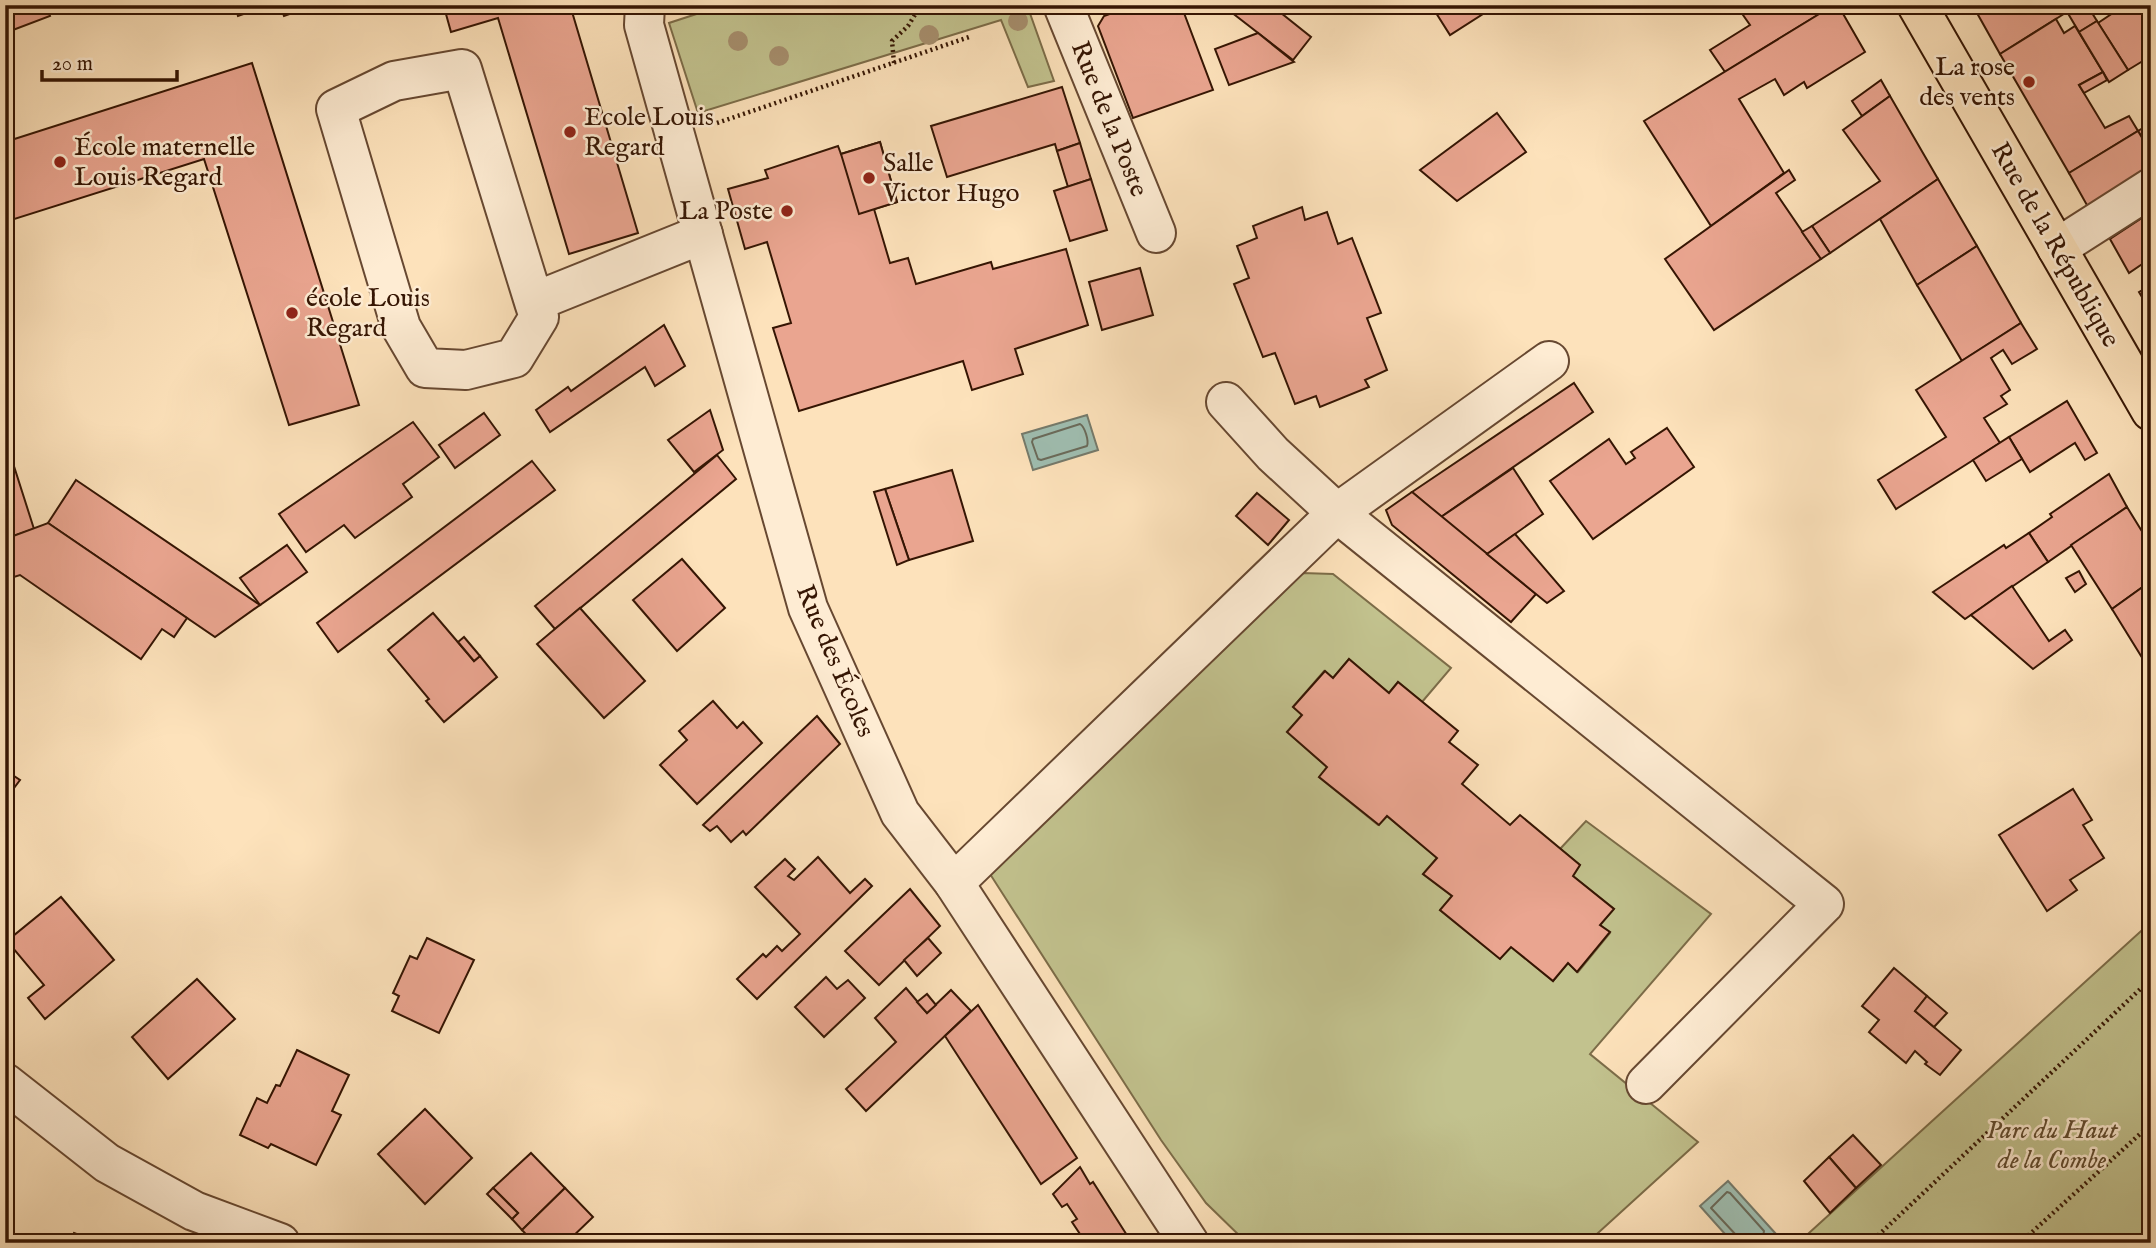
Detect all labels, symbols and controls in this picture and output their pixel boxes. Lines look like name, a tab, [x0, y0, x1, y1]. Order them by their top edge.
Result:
street label: Rue de la Poste	[1063, 36, 1155, 202]
scale bar	[42, 38, 177, 82]
text: 20 m	[52, 51, 93, 78]
place label: La rose des vents	[1919, 51, 2015, 114]
marker: La rose des vents	[2021, 74, 2037, 90]
place label: Ecole Louis Regard	[584, 101, 714, 164]
marker: Ecole Louis Regard	[562, 124, 578, 140]
place label: École maternelle Louis Regard	[74, 131, 255, 194]
street label: Rue de la République	[1983, 137, 2127, 353]
place label: Salle Victor Hugo	[882, 147, 1020, 210]
marker: École maternelle Louis Regard	[52, 154, 68, 170]
marker: Salle Victor Hugo	[861, 170, 877, 186]
place label: La Poste	[679, 195, 773, 228]
marker: La Poste	[779, 203, 795, 219]
place label: école Louis Regard	[306, 282, 430, 345]
marker: école Louis Regard	[284, 305, 300, 321]
street label: Rue des Écoles	[788, 580, 882, 742]
park label: Parc du Haut de la Combe	[1986, 1114, 2119, 1177]

